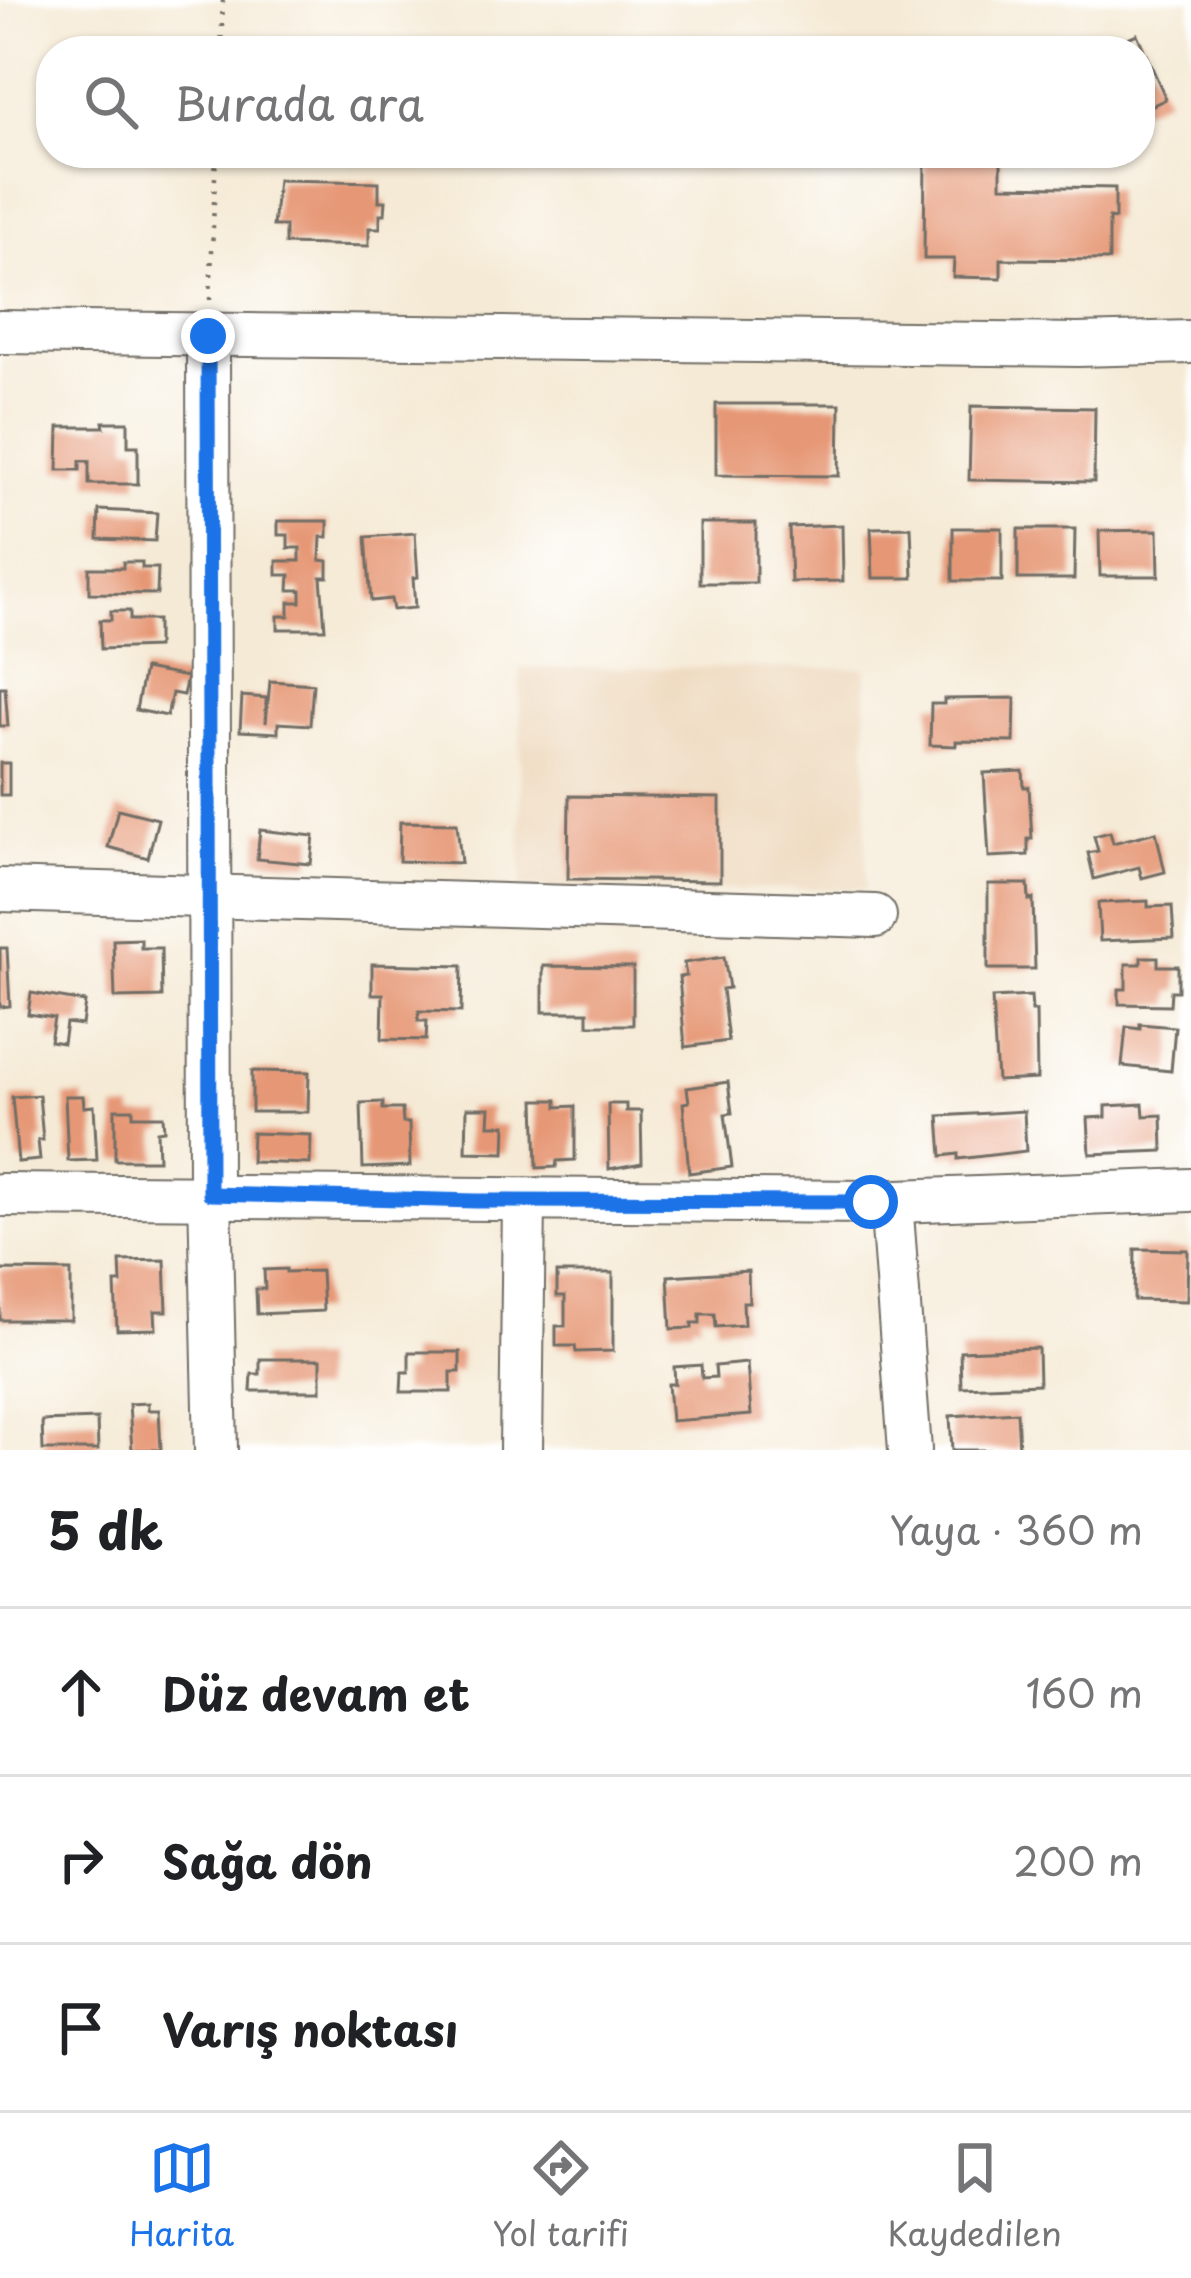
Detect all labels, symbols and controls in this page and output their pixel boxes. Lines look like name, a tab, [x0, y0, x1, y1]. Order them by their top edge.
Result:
search box	[36, 36, 1155, 168]
text: Burada ara	[174, 68, 424, 136]
icon: search	[78, 69, 144, 135]
route end	[181, 309, 235, 363]
route start	[844, 1175, 898, 1229]
text: 5 dk	[48, 1490, 163, 1567]
text: Yaya · 360 m	[889, 1499, 1143, 1558]
text: Düz devam et	[162, 1658, 470, 1726]
icon: ahead	[48, 1659, 114, 1725]
text: 160 m	[1026, 1662, 1143, 1721]
text: Sağa dön	[162, 1826, 373, 1894]
icon: right	[48, 1827, 114, 1893]
text: 200 m	[1013, 1830, 1143, 1889]
text: Varış noktası	[162, 1994, 458, 2062]
icon: arrive	[48, 1995, 114, 2061]
tab: Harita	[129, 2135, 234, 2257]
tab: Yol tarifi	[492, 2135, 629, 2257]
tab: Kaydedilen	[888, 2135, 1062, 2257]

